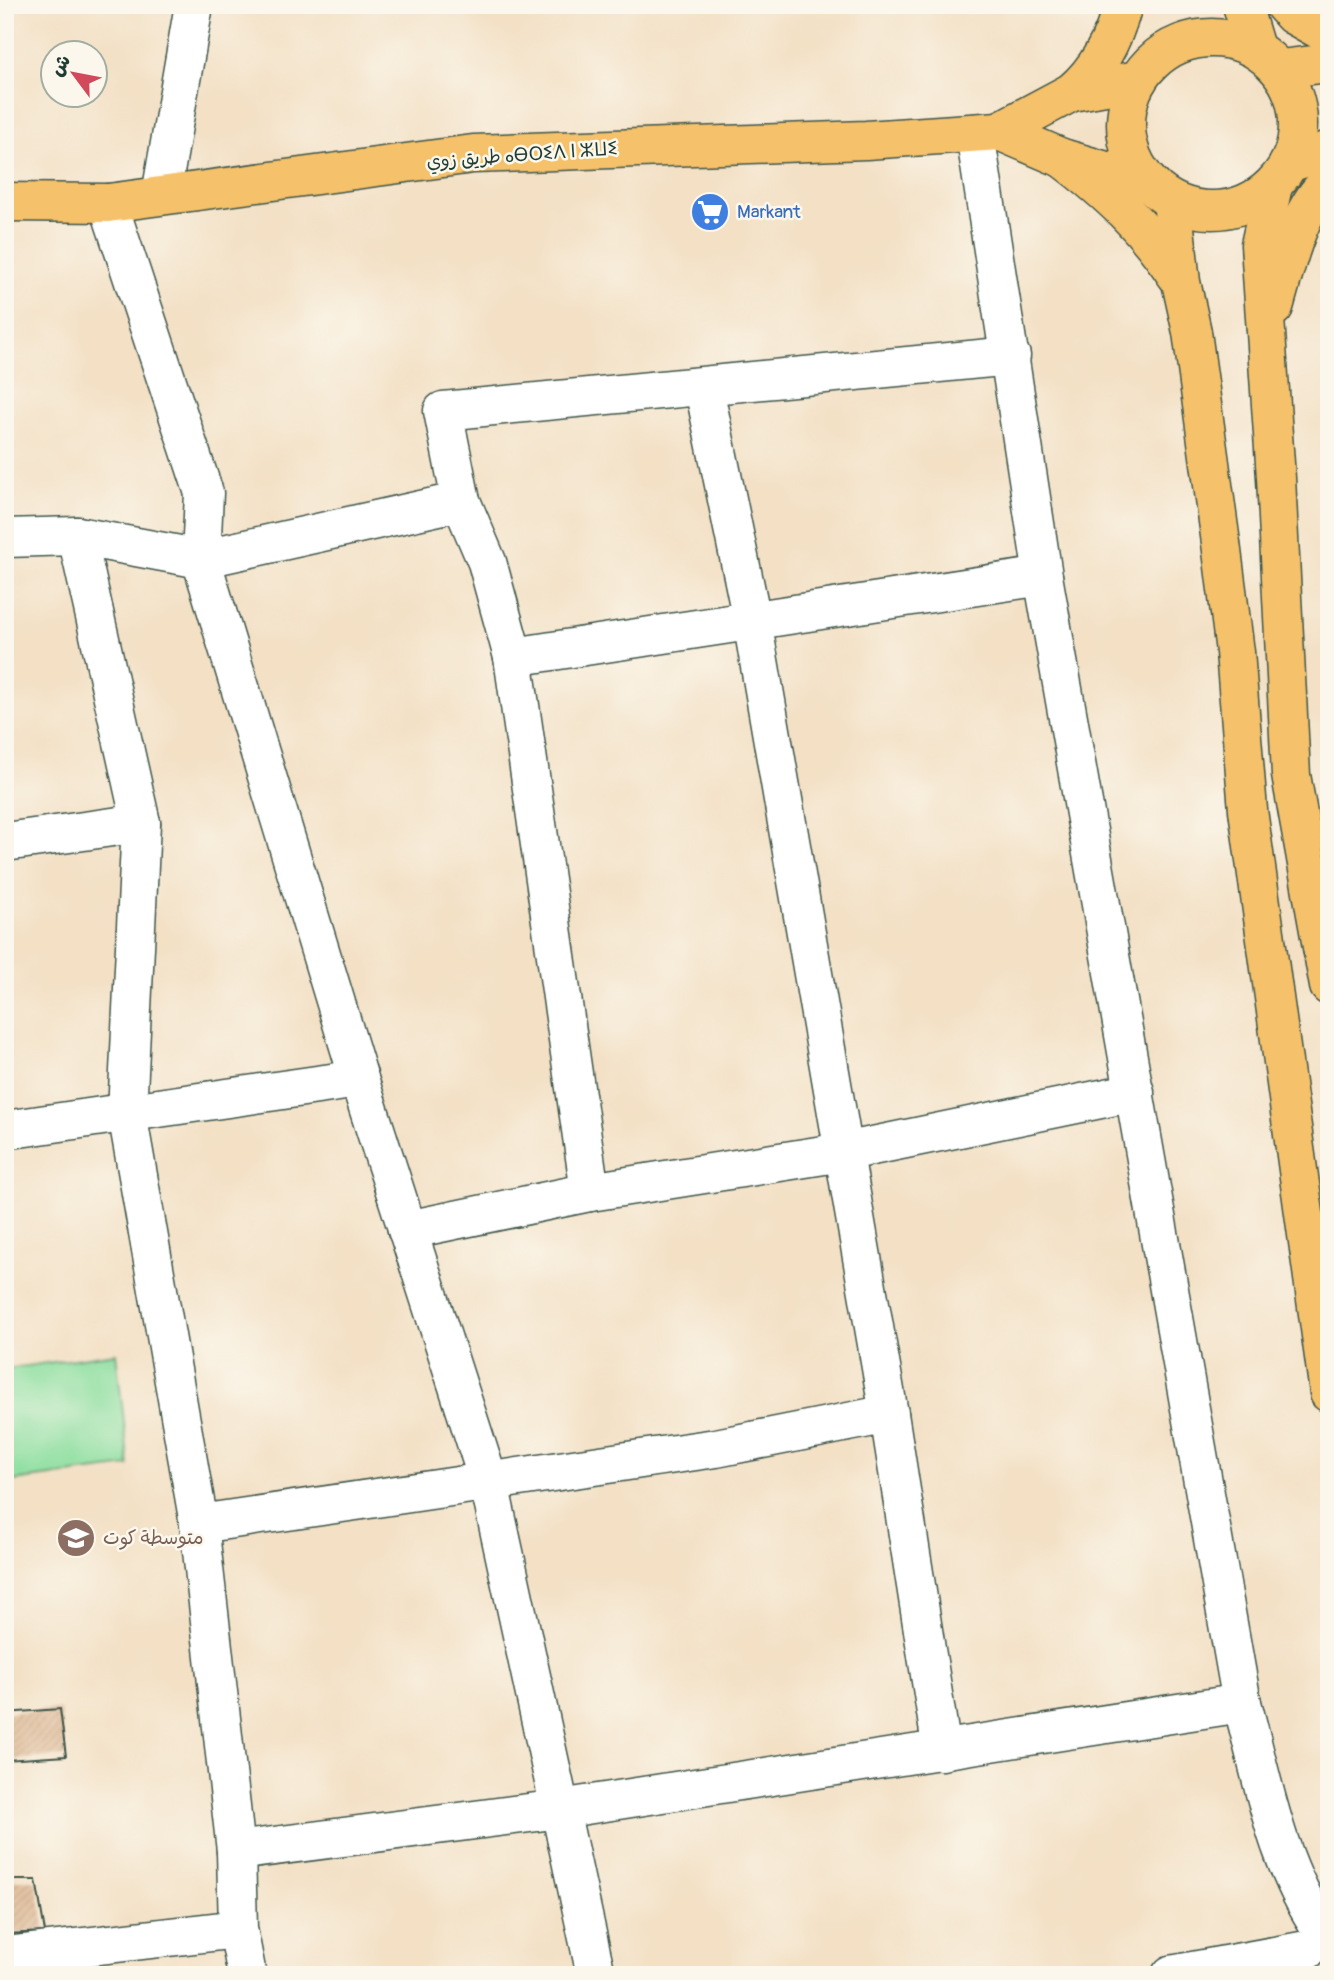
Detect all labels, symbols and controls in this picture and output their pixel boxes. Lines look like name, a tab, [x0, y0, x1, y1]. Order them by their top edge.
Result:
north arrow	[38, 38, 108, 108]
text: ش	[45, 50, 76, 81]
street label: طريق زوي ⴰⴱⵔⵉⴷ ⵏ ⵣⵡⵉ	[426, 136, 618, 176]
supermarket icon: Markant	[689, 191, 731, 233]
place label: Markant	[737, 200, 801, 224]
school or university icon: متوسطة كوت	[55, 1517, 97, 1559]
place label: متوسطة كوت	[103, 1526, 204, 1550]

